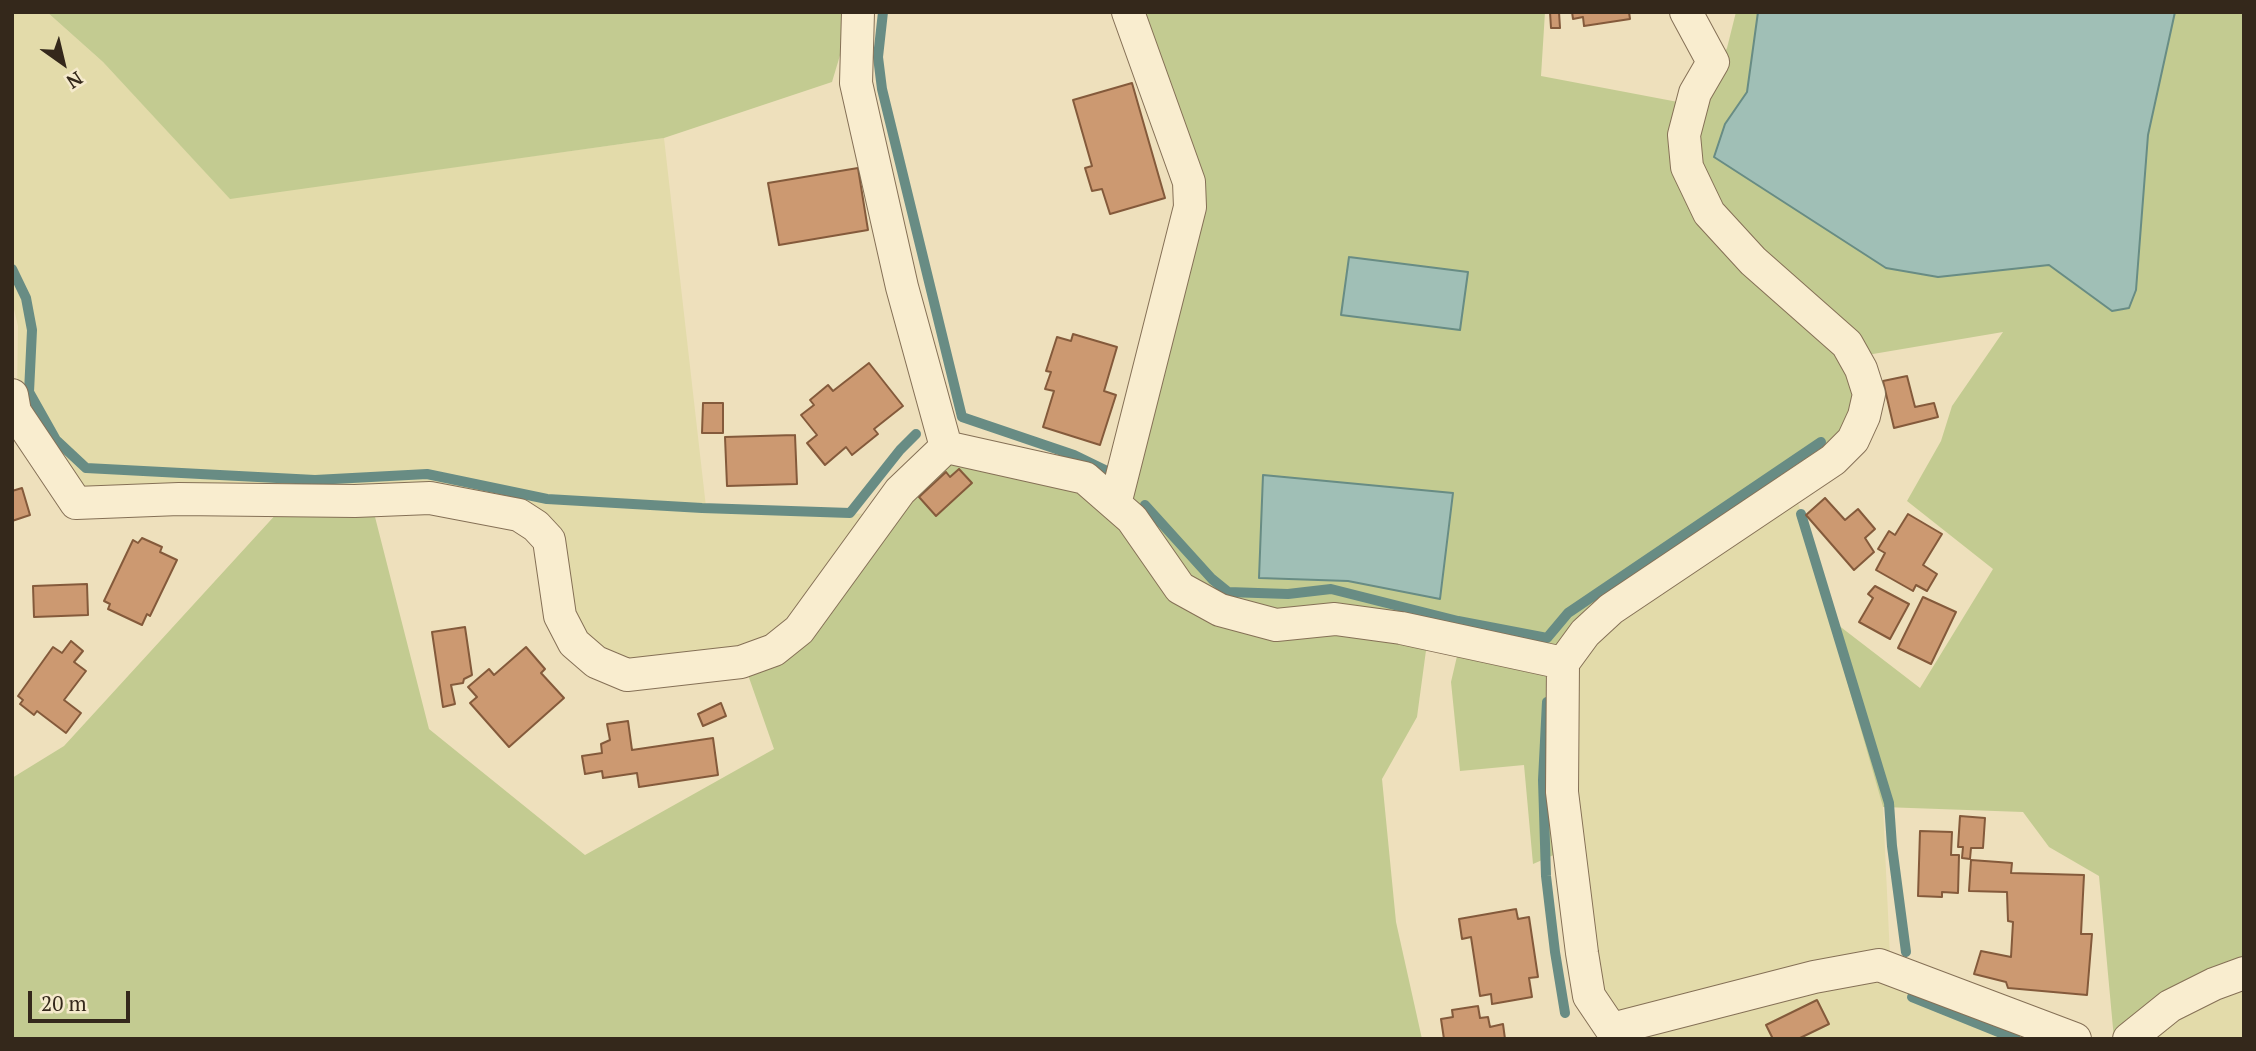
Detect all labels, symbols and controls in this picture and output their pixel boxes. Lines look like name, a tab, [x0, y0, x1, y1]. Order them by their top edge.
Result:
north arrow	[28, 28, 98, 98]
text: N	[62, 66, 88, 95]
scale bar	[32, 978, 133, 1022]
text: 20 m	[41, 989, 87, 1017]

